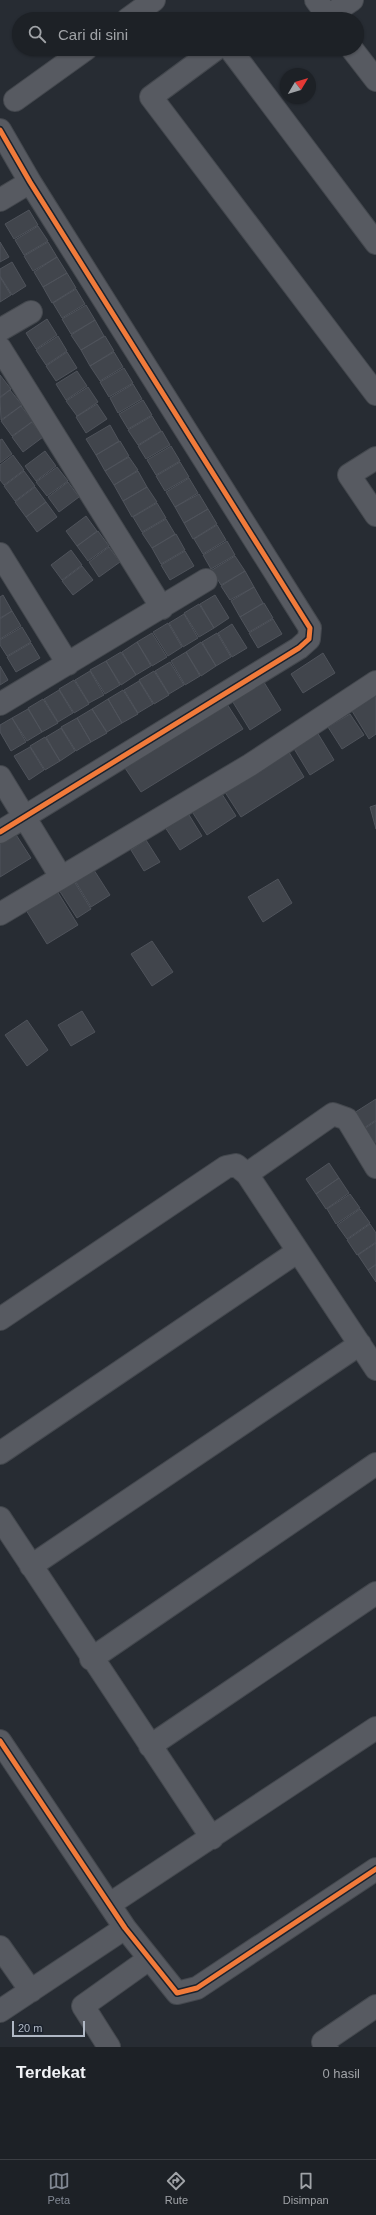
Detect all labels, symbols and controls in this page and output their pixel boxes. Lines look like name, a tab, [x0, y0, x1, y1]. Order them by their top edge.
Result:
search box	[12, 12, 364, 56]
icon: search	[26, 23, 48, 45]
text: Cari di sini	[58, 26, 128, 43]
north arrow	[280, 68, 316, 104]
scale bar	[12, 2019, 85, 2038]
text: 20 m	[18, 2022, 42, 2034]
text: Terdekat	[16, 2063, 86, 2082]
text: 0 hasil	[322, 2066, 360, 2081]
tab: Peta	[47, 2170, 70, 2206]
tab: Rute	[165, 2170, 188, 2206]
tab: Disimpan	[283, 2170, 329, 2206]

